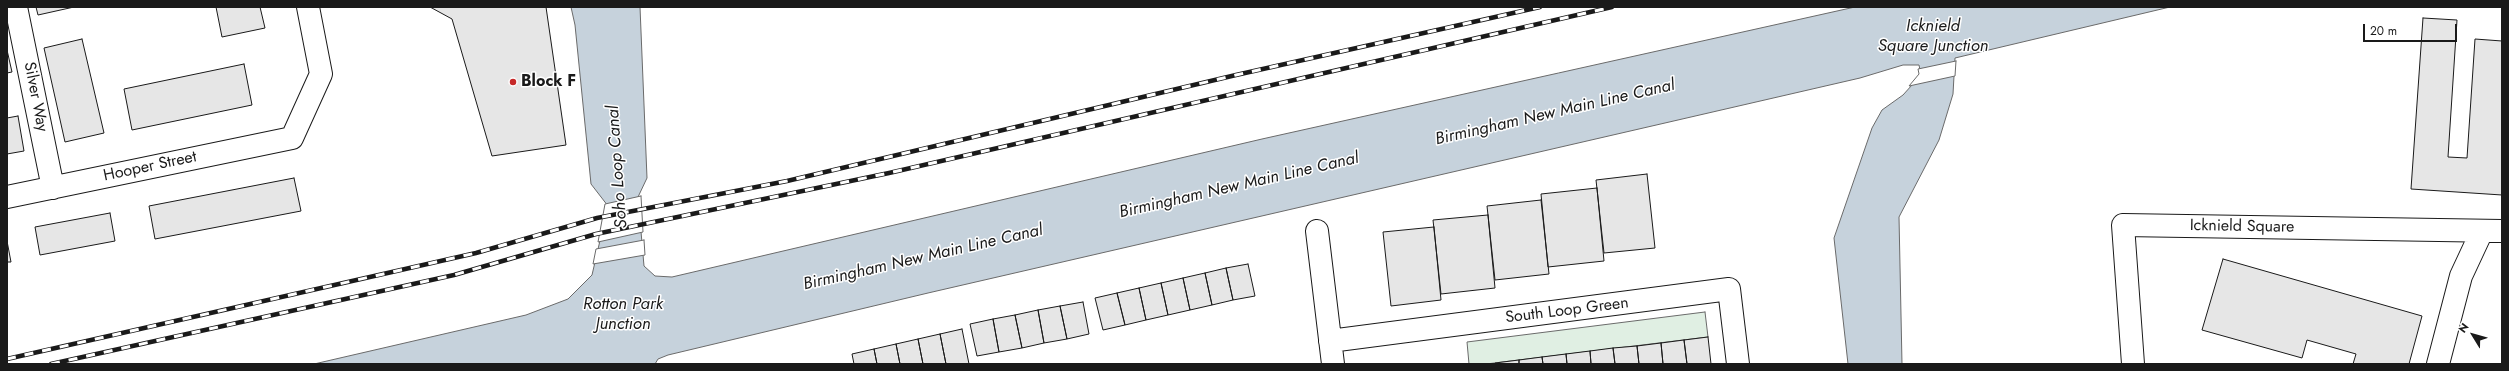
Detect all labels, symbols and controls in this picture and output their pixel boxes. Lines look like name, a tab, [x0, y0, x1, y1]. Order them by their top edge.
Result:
scale bar	[2365, 16, 2459, 42]
water label: Icknield Square Junction	[1878, 17, 1988, 57]
text: 20 m	[2370, 22, 2397, 40]
street label: Silver Way	[19, 60, 51, 134]
place label: Block F	[521, 72, 576, 92]
water label: Birmingham New Main Line Canal	[1433, 75, 1677, 151]
marker: Block F	[508, 77, 518, 87]
water label: Soho Loop Canal	[604, 105, 632, 229]
street label: Hooper Street	[102, 148, 198, 186]
water label: Birmingham New Main Line Canal	[1117, 148, 1361, 224]
street label: Icknield Square	[2190, 216, 2294, 238]
water label: Birmingham New Main Line Canal	[801, 220, 1045, 296]
street label: South Loop Green	[1504, 294, 1630, 328]
water label: Rotton Park Junction	[583, 295, 663, 335]
north arrow	[2453, 315, 2493, 355]
text: N	[2454, 319, 2472, 336]

